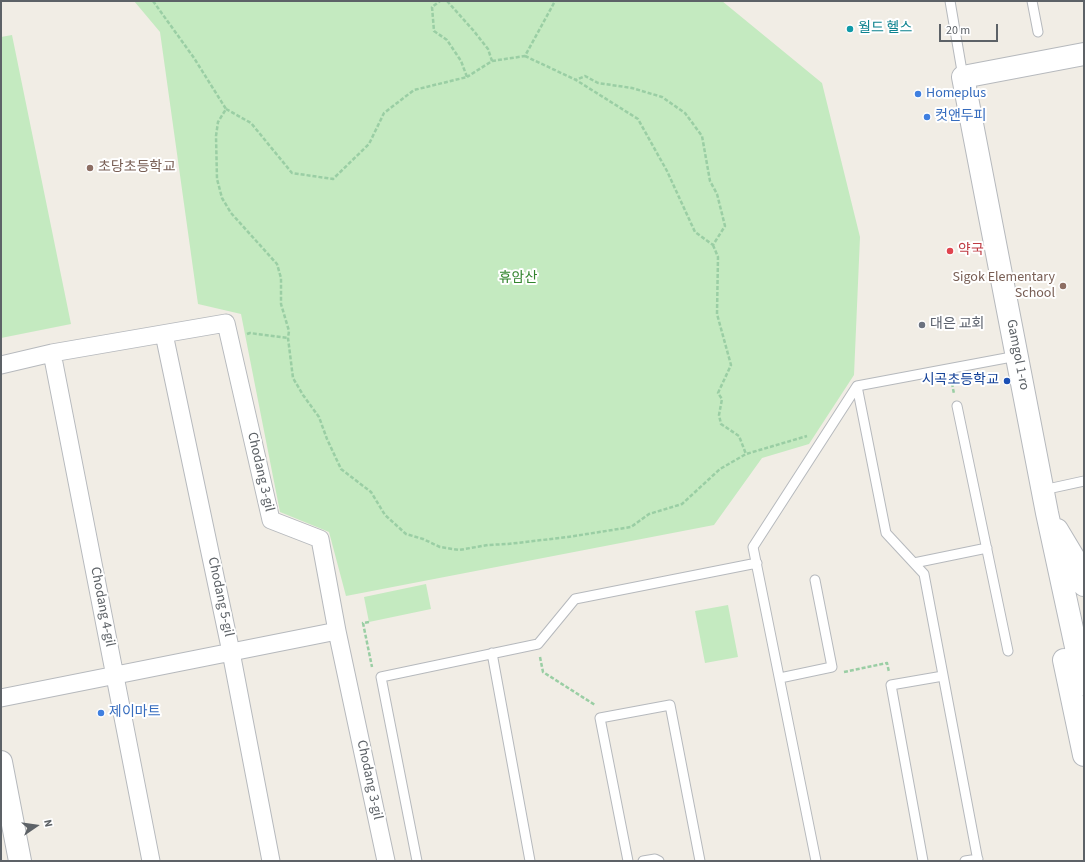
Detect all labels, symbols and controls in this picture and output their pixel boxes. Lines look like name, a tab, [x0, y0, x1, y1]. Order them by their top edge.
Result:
scale bar	[941, 16, 1000, 42]
place label: 월드 헬스	[858, 21, 912, 37]
text: 20 m	[946, 22, 970, 39]
marker: 월드 헬스	[845, 24, 855, 34]
place label: Homeplus	[926, 86, 986, 102]
marker: Homeplus	[913, 89, 923, 99]
place label: 컷앤두피	[935, 109, 987, 125]
marker: 컷앤두피	[922, 112, 932, 122]
place label: 초당초등학교	[98, 160, 175, 176]
marker: 초당초등학교	[85, 163, 95, 173]
place label: 약국	[958, 243, 984, 259]
marker: 약국	[945, 246, 955, 256]
place label: Sigok Elementary School	[953, 270, 1055, 302]
park label: 휴암산	[499, 271, 537, 287]
marker: Sigok Elementary School	[1058, 281, 1068, 291]
place label: 대은 교회	[930, 317, 984, 333]
street label: Gamgol 1-ro	[1002, 318, 1032, 392]
marker: 대은 교회	[917, 320, 927, 330]
place label: 시곡초등학교	[922, 373, 999, 389]
marker: 시곡초등학교	[1002, 376, 1012, 386]
street label: Chodang 3-gil	[243, 431, 277, 513]
street label: Chodang 5-gil	[203, 556, 237, 638]
street label: Chodang 4-gil	[86, 566, 118, 648]
place label: 제이마트	[109, 705, 161, 721]
marker: 제이마트	[96, 708, 106, 718]
street label: Chodang 3-gil	[352, 739, 386, 821]
north arrow	[16, 806, 56, 846]
text: N	[40, 818, 56, 828]

